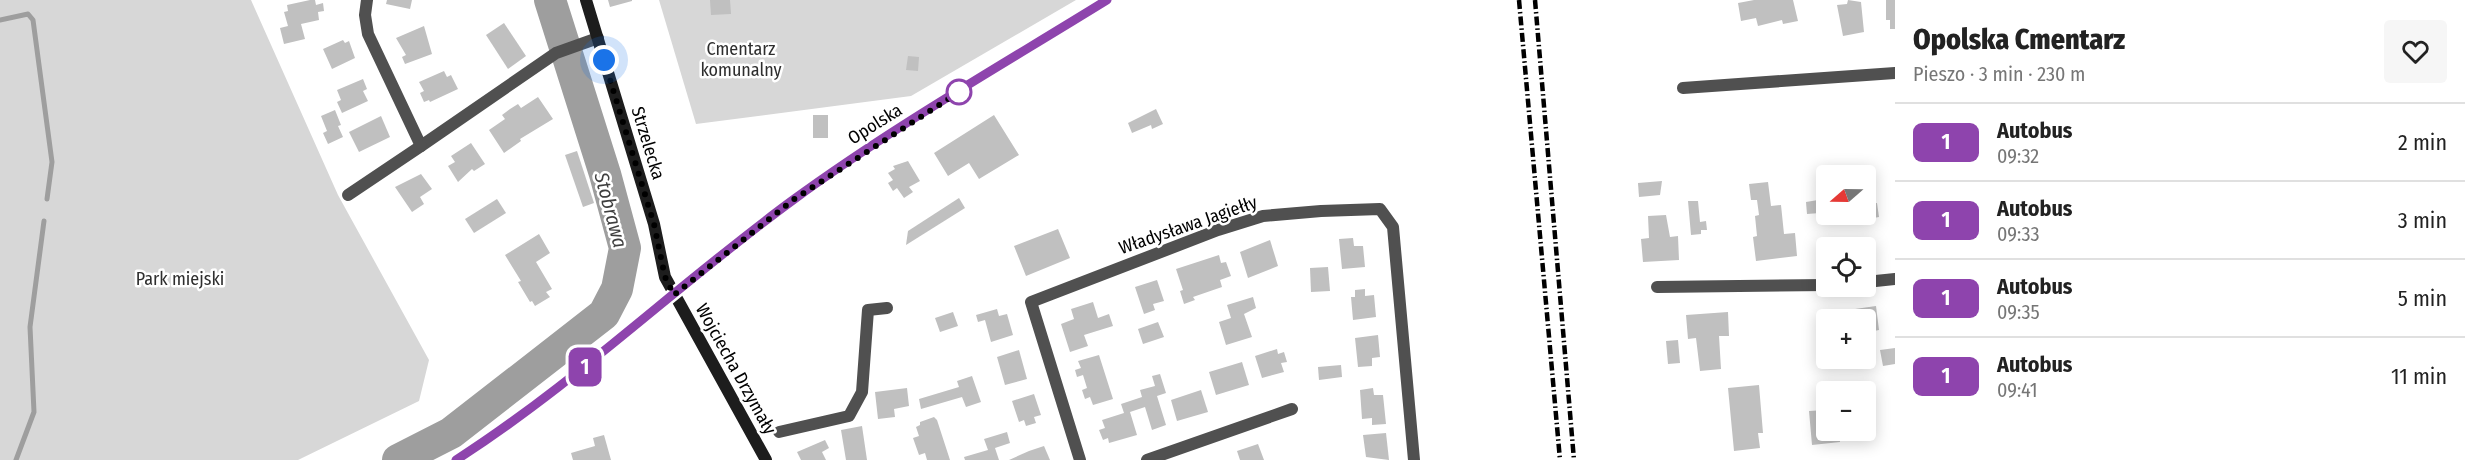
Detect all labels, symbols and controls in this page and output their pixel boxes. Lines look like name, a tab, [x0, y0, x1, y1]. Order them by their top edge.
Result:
button: heart	[2384, 20, 2447, 83]
text: Opolska Cmentarz	[1913, 23, 2125, 56]
park label: Cmentarz komunalny	[700, 38, 782, 81]
your location	[589, 45, 619, 75]
text: Pieszo · 3 min · 230 m	[1913, 62, 2085, 86]
unlabelled marker	[946, 79, 972, 105]
street label: Opolska	[844, 99, 906, 149]
street label: Strzelecka	[627, 104, 670, 182]
text: Autobus	[1997, 117, 2072, 144]
text: 1	[1942, 129, 1950, 155]
text: 2 min	[2398, 129, 2447, 156]
text: 09:32	[1997, 144, 2039, 168]
north arrow	[1816, 165, 1876, 225]
map controls	[1816, 165, 1876, 441]
water label: Stobrawa	[589, 169, 633, 250]
street label: Władysława Jagiełły	[1116, 191, 1260, 259]
text: Autobus	[1997, 195, 2072, 222]
text: 1	[1942, 207, 1950, 233]
text: 3 min	[2398, 207, 2447, 234]
text: 09:33	[1997, 222, 2039, 246]
button: locate	[1816, 237, 1876, 297]
park label: Park miejski	[136, 268, 224, 290]
text: Autobus	[1997, 273, 2072, 300]
text: 1	[1942, 285, 1950, 311]
text: 5 min	[2398, 285, 2447, 312]
street label: Wojciecha Drzymały	[691, 300, 781, 438]
text: 09:35	[1997, 300, 2040, 324]
button: +	[1816, 309, 1876, 369]
line badge: 1	[566, 348, 604, 386]
text: Autobus	[1997, 351, 2072, 378]
text: 1	[581, 354, 589, 380]
text: 1	[1942, 363, 1950, 389]
text: 11 min	[2391, 363, 2447, 390]
text: 09:41	[1997, 378, 2038, 402]
button: −	[1816, 381, 1876, 441]

